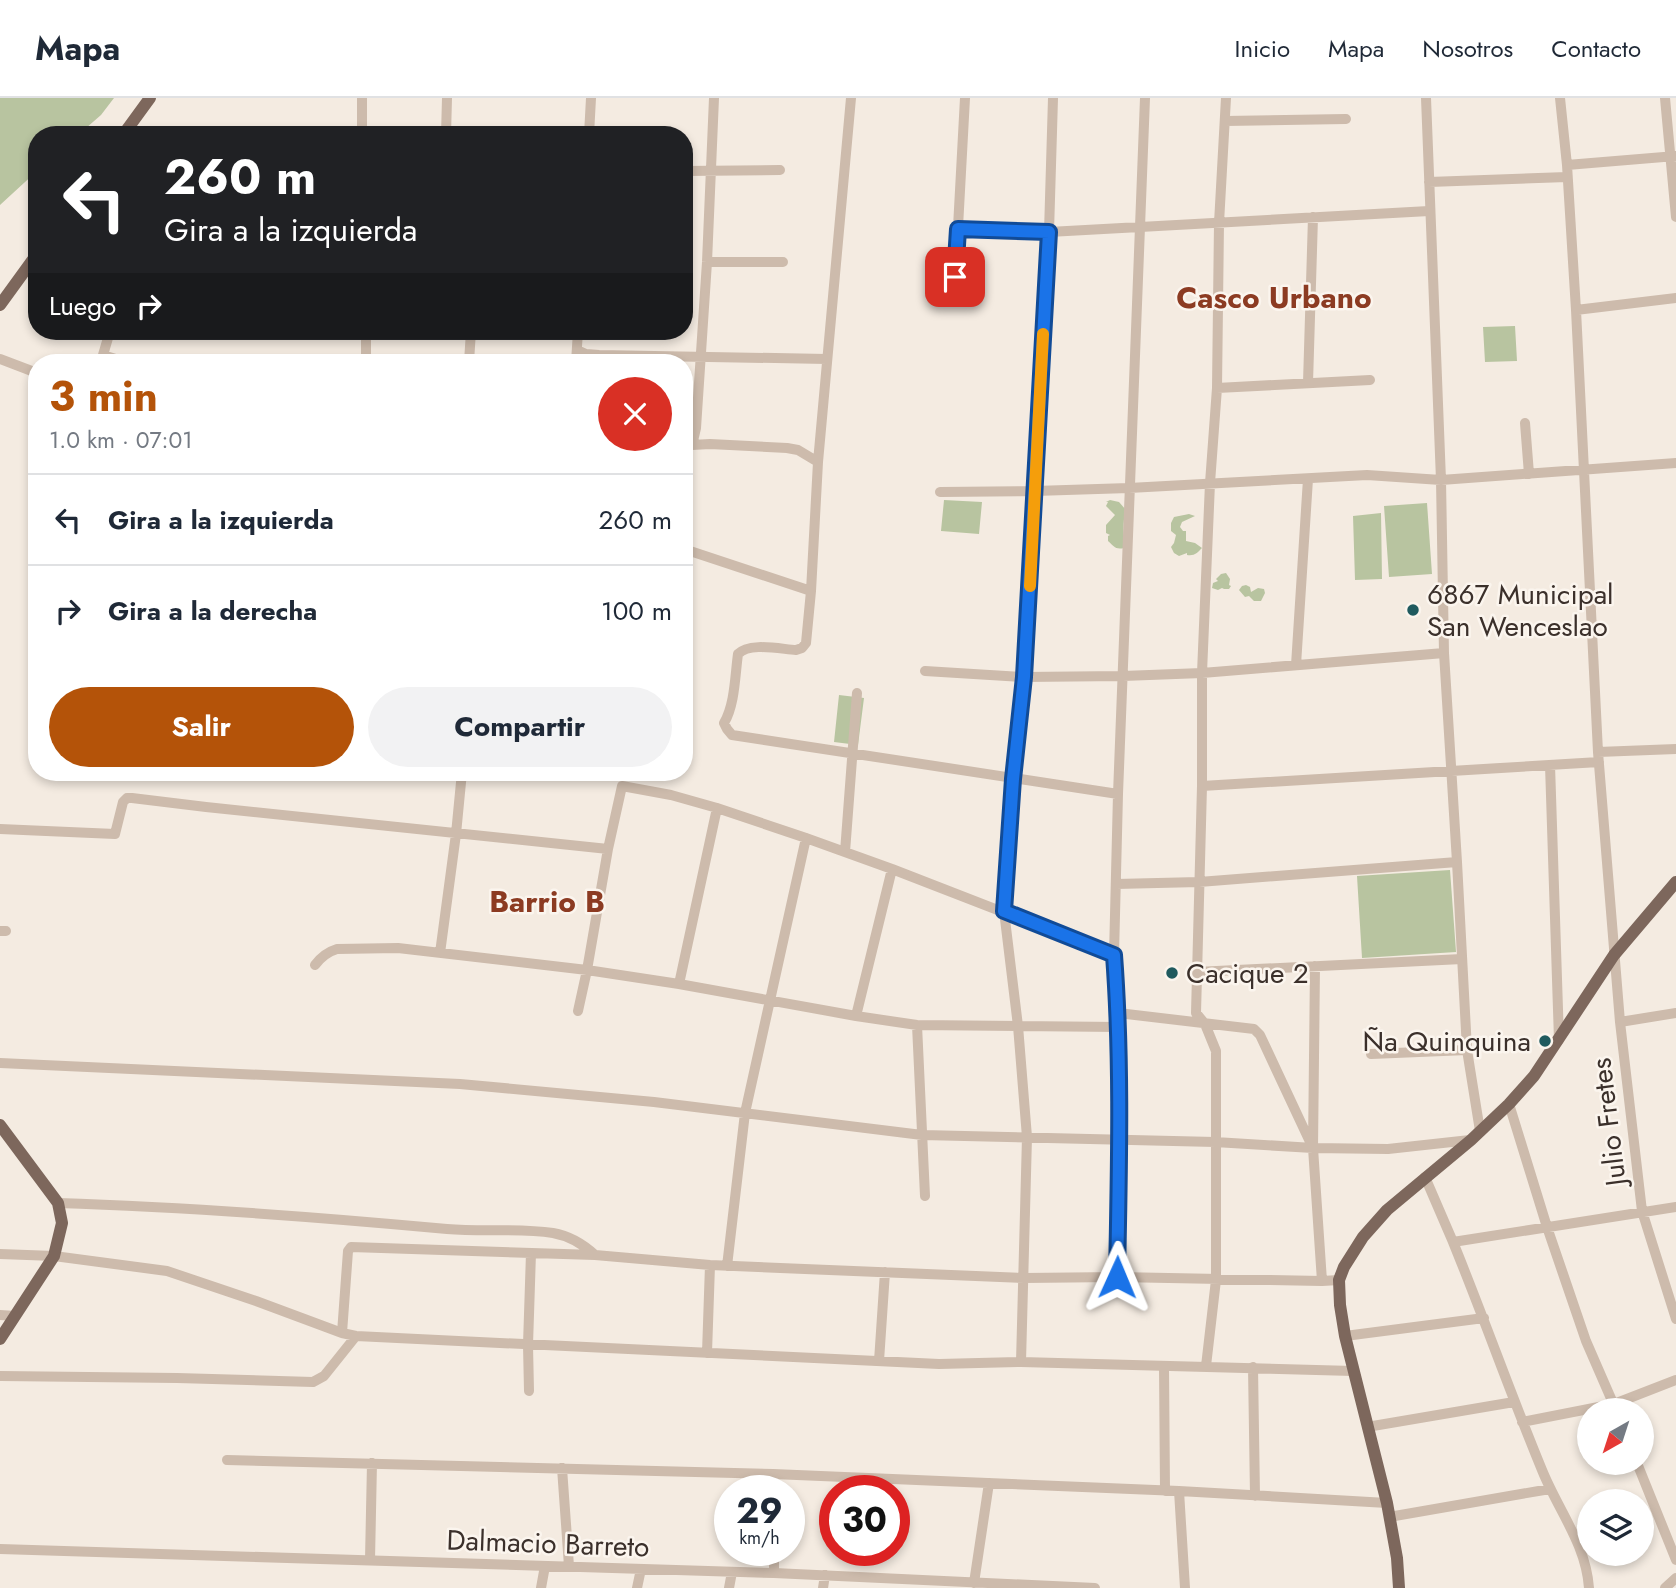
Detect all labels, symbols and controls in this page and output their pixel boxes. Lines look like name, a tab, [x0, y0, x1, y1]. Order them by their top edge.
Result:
text: Mapa	[35, 25, 120, 72]
text: Inicio	[1235, 31, 1290, 66]
text: Mapa	[1328, 31, 1384, 66]
text: Nosotros	[1422, 31, 1513, 66]
text: Contacto	[1551, 31, 1641, 66]
text: 260 m	[164, 142, 316, 212]
icon: left	[49, 154, 140, 245]
text: Gira a la izquierda	[164, 207, 417, 253]
pin	[925, 247, 985, 307]
icon: arrive	[936, 258, 974, 296]
district label: Casco Urbano	[1176, 276, 1372, 319]
text: Luego	[49, 287, 116, 325]
icon: right	[130, 287, 168, 325]
text: 3 min	[49, 366, 158, 427]
button: close	[598, 377, 672, 451]
text: 1.0 km · 07:01	[49, 423, 193, 457]
icon: left	[49, 501, 87, 539]
text: Gira a la izquierda	[108, 501, 334, 539]
text: 260 m	[599, 501, 672, 539]
place label: 6867 Municipal San Wenceslao	[1427, 574, 1614, 647]
icon: right	[49, 592, 87, 630]
text: Gira a la derecha	[108, 592, 317, 630]
text: 100 m	[601, 592, 672, 630]
marker: 6867 Municipal San Wenceslao	[1405, 602, 1421, 618]
button: Salir	[49, 687, 354, 767]
button: Compartir	[368, 687, 672, 767]
district label: Barrio B	[489, 880, 605, 923]
place label: Cacique 2	[1186, 953, 1309, 994]
marker: Cacique 2	[1164, 965, 1180, 981]
place label: Ña Quinquina	[1363, 1021, 1531, 1062]
marker: Ña Quinquina	[1537, 1033, 1553, 1049]
street label: Julio Fretes	[1580, 1056, 1637, 1192]
position arrow	[1080, 1240, 1154, 1314]
north arrow	[1577, 1398, 1654, 1475]
map controls	[1577, 1398, 1654, 1566]
speed limit sign: 30	[819, 1475, 910, 1566]
text: 29	[736, 1486, 783, 1536]
button: layers	[1577, 1489, 1654, 1566]
street label: Dalmacio Barreto	[446, 1519, 650, 1568]
text: km/h	[739, 1525, 780, 1551]

